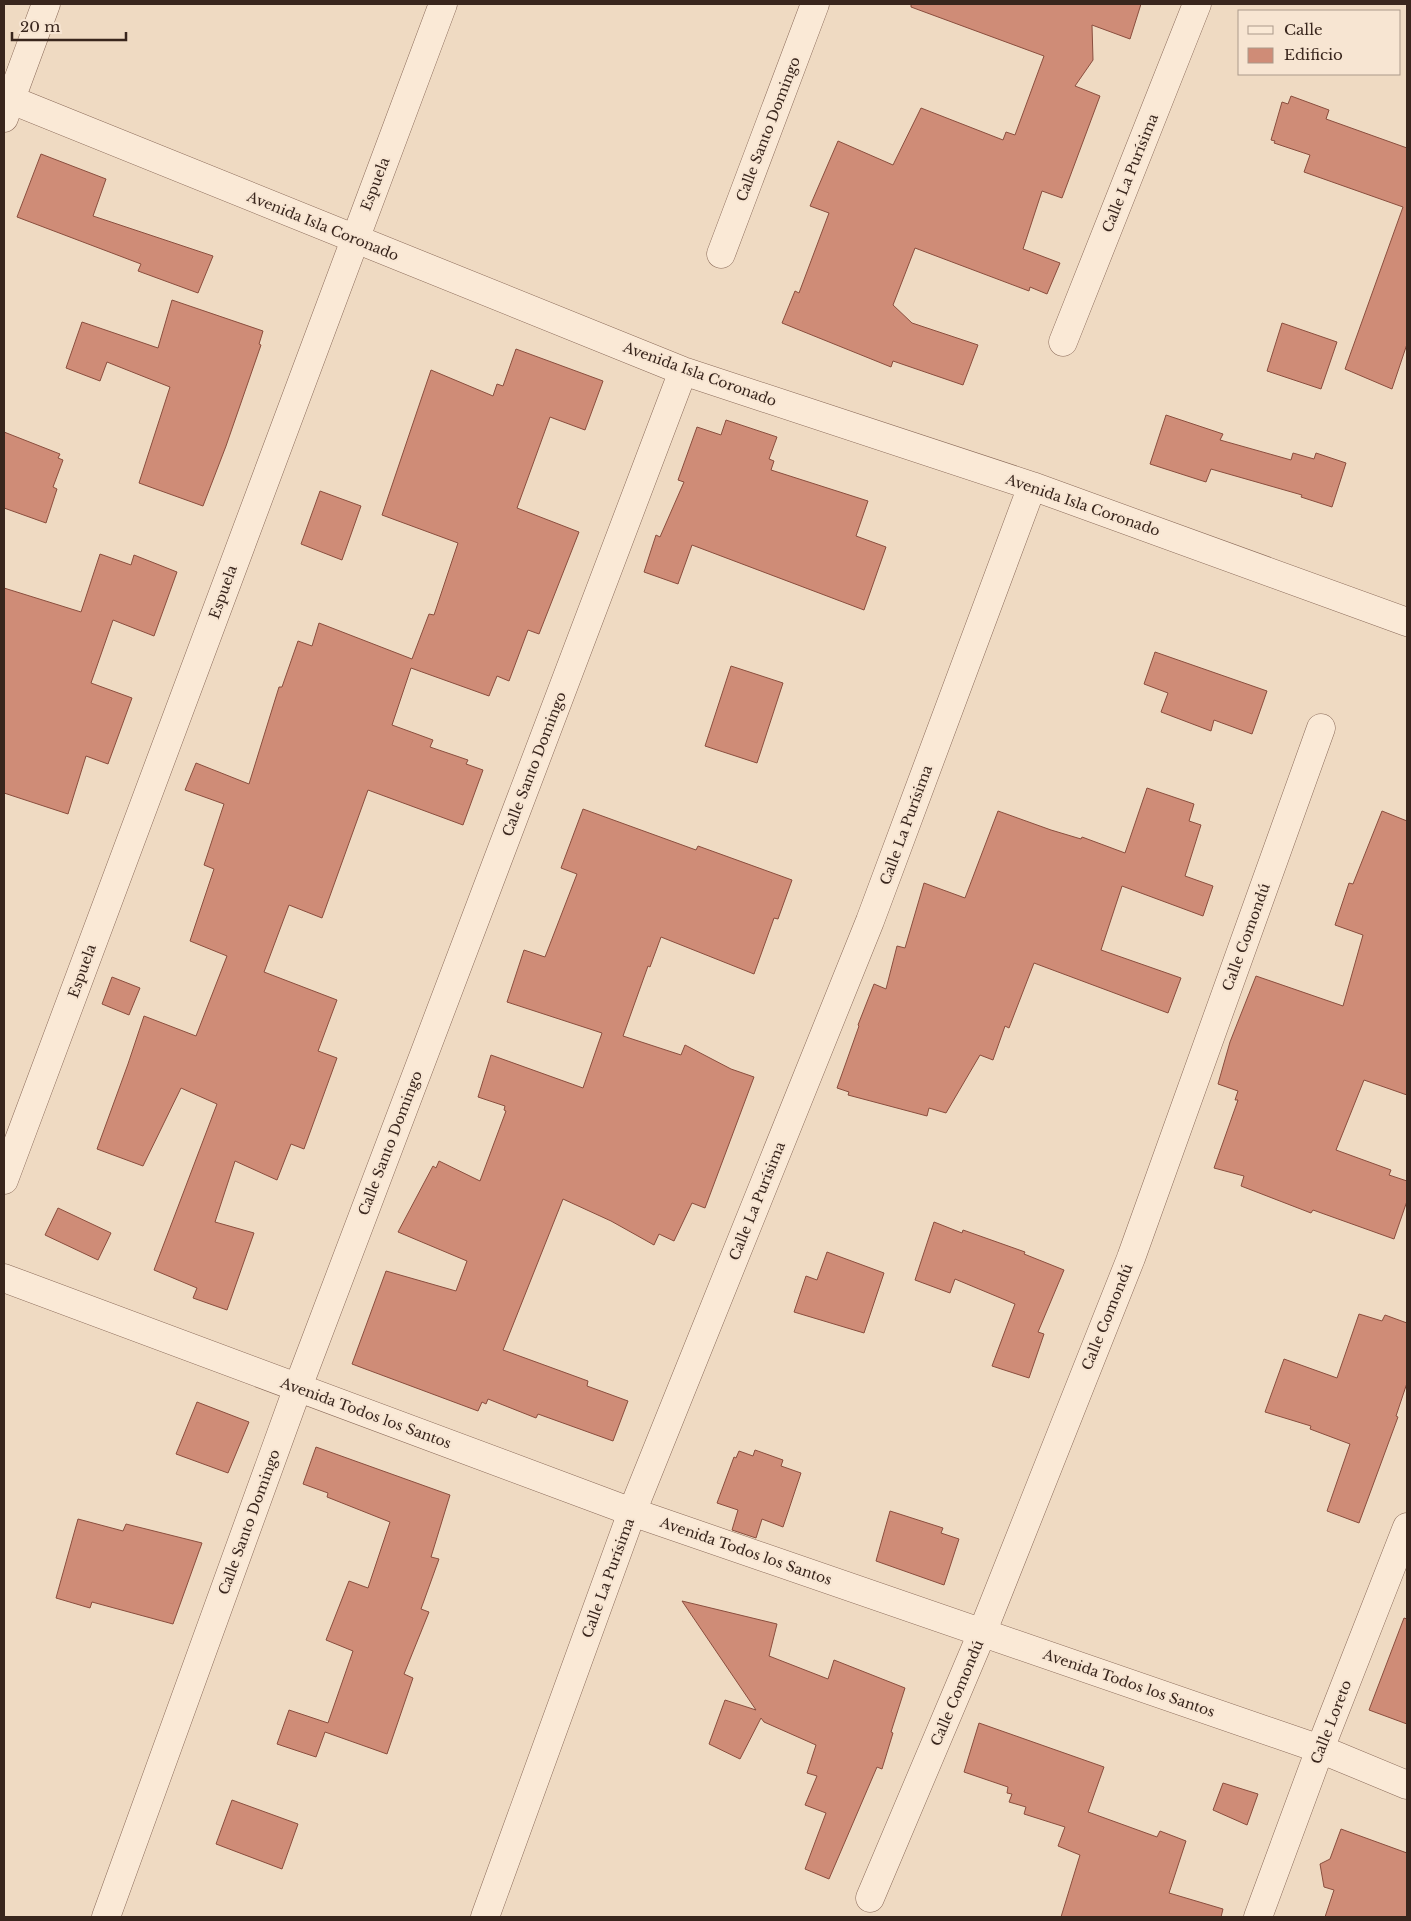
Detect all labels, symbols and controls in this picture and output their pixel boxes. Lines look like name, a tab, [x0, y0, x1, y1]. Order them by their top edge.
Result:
scale bar	[12, 10, 126, 42]
legend	[1238, 10, 1401, 75]
text: 20 m	[20, 17, 60, 36]
text: Calle	[1284, 20, 1323, 39]
text: Edificio	[1284, 45, 1343, 64]
street label: Calle Santo Domingo	[732, 54, 804, 204]
street label: Calle La Purísima	[1098, 111, 1162, 235]
street label: Espuela	[357, 155, 393, 213]
street label: Avenida Isla Coronado	[244, 187, 402, 265]
street label: Avenida Isla Coronado	[620, 337, 779, 410]
street label: Avenida Isla Coronado	[1002, 470, 1163, 540]
street label: Espuela	[205, 563, 241, 621]
street label: Calle Santo Domingo	[498, 689, 570, 839]
street label: Calle La Purísima	[876, 762, 936, 887]
street label: Calle Comondú	[1218, 880, 1274, 993]
street label: Espuela	[64, 942, 100, 1000]
street label: Calle Santo Domingo	[354, 1068, 426, 1218]
street label: Calle La Purísima	[725, 1139, 789, 1263]
street label: Calle Comondú	[1077, 1261, 1137, 1373]
street label: Avenida Todos los Santos	[277, 1373, 454, 1452]
street label: Calle Santo Domingo	[214, 1447, 284, 1597]
street label: Avenida Todos los Santos	[657, 1513, 834, 1589]
street label: Calle La Purísima	[578, 1515, 638, 1640]
street label: Calle Comondú	[927, 1637, 988, 1749]
street label: Avenida Todos los Santos	[1040, 1645, 1217, 1721]
street label: Calle Loreto	[1307, 1677, 1355, 1767]

